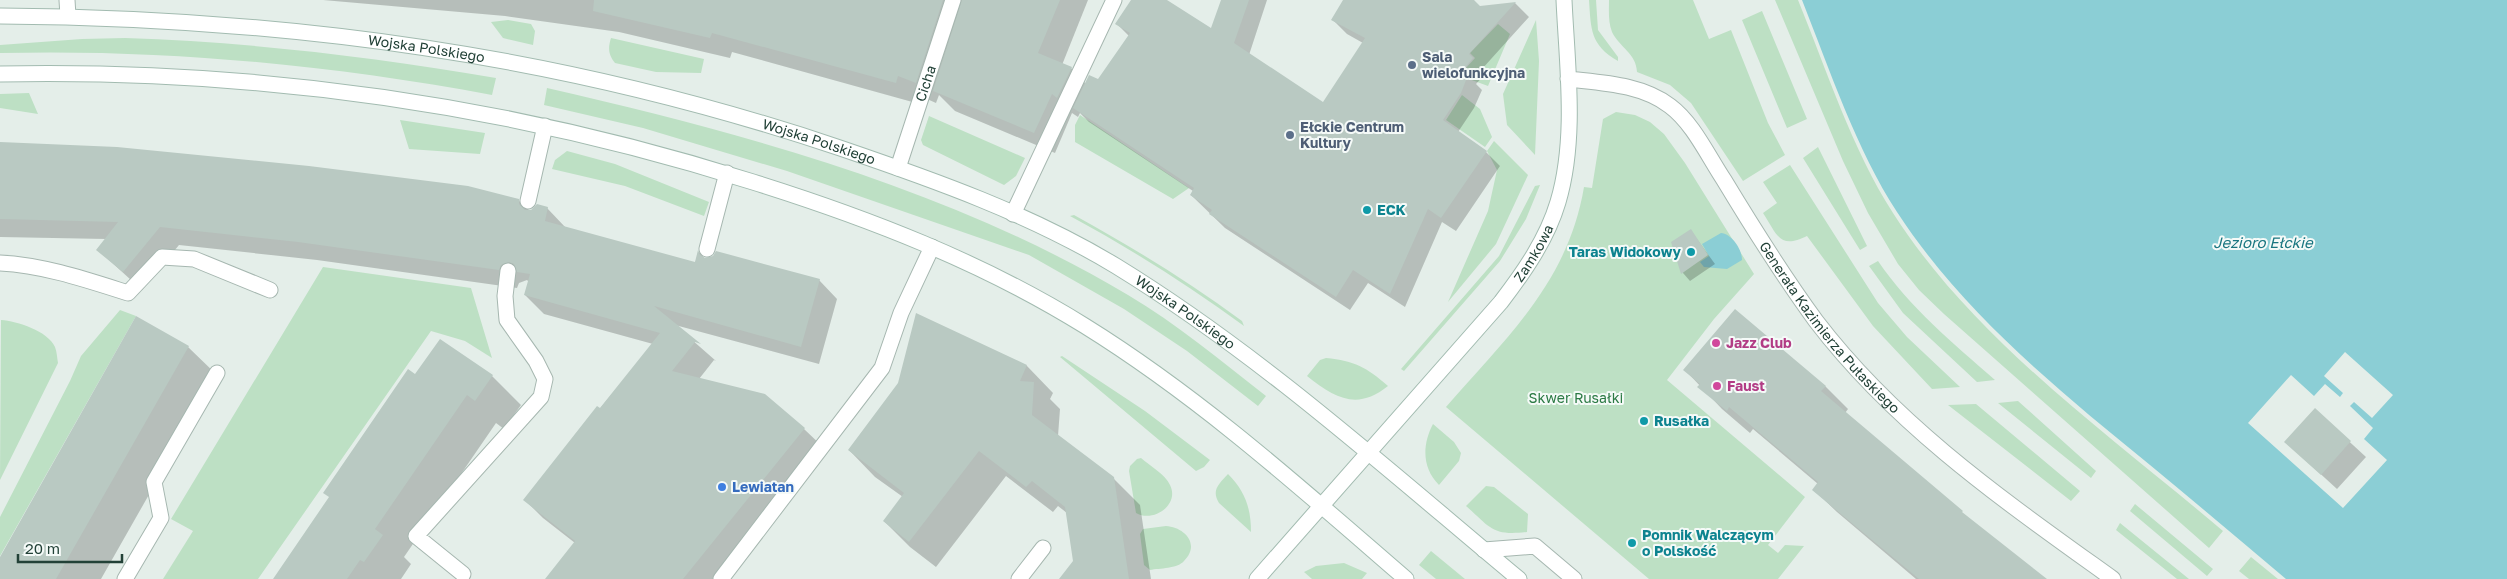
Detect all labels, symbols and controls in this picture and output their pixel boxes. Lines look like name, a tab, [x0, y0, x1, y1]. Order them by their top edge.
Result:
street label: Wojska Polskiego	[367, 31, 486, 65]
place label: Sala wielofunkcyjna	[1422, 48, 1525, 81]
marker: Sala wielofunkcyjna	[1406, 59, 1418, 71]
street label: Cicha	[911, 63, 939, 104]
street label: Wojska Polskiego	[761, 115, 878, 168]
place label: Ełckie Centrum Kultury	[1300, 118, 1404, 151]
marker: Ełckie Centrum Kultury	[1284, 129, 1296, 141]
place label: ECK	[1377, 201, 1406, 218]
marker: ECK	[1361, 204, 1373, 216]
street label: Zamkowa	[1510, 222, 1557, 285]
water label: Jezioro Ełckie	[2213, 233, 2314, 251]
street label: Generała Kazimierza Pułaskiego	[1756, 238, 1904, 417]
place label: Taras Widokowy	[1569, 243, 1682, 260]
marker: Taras Widokowy	[1685, 246, 1697, 258]
street label: Wojska Polskiego	[1132, 271, 1239, 352]
place label: Jazz Club	[1726, 334, 1792, 351]
marker: Jazz Club	[1710, 337, 1722, 349]
place label: Faust	[1727, 377, 1765, 394]
marker: Faust	[1711, 380, 1723, 392]
park label: Skwer Rusałki	[1529, 389, 1623, 406]
place label: Rusałka	[1654, 412, 1709, 429]
marker: Rusałka	[1638, 415, 1650, 427]
place label: Lewiatan	[732, 478, 794, 495]
marker: Lewiatan	[716, 481, 728, 493]
place label: Pomnik Walczącym o Polskość	[1642, 526, 1774, 559]
scale bar	[18, 532, 121, 564]
marker: Pomnik Walczącym o Polskość	[1626, 537, 1638, 549]
text: 20 m	[25, 539, 60, 557]

